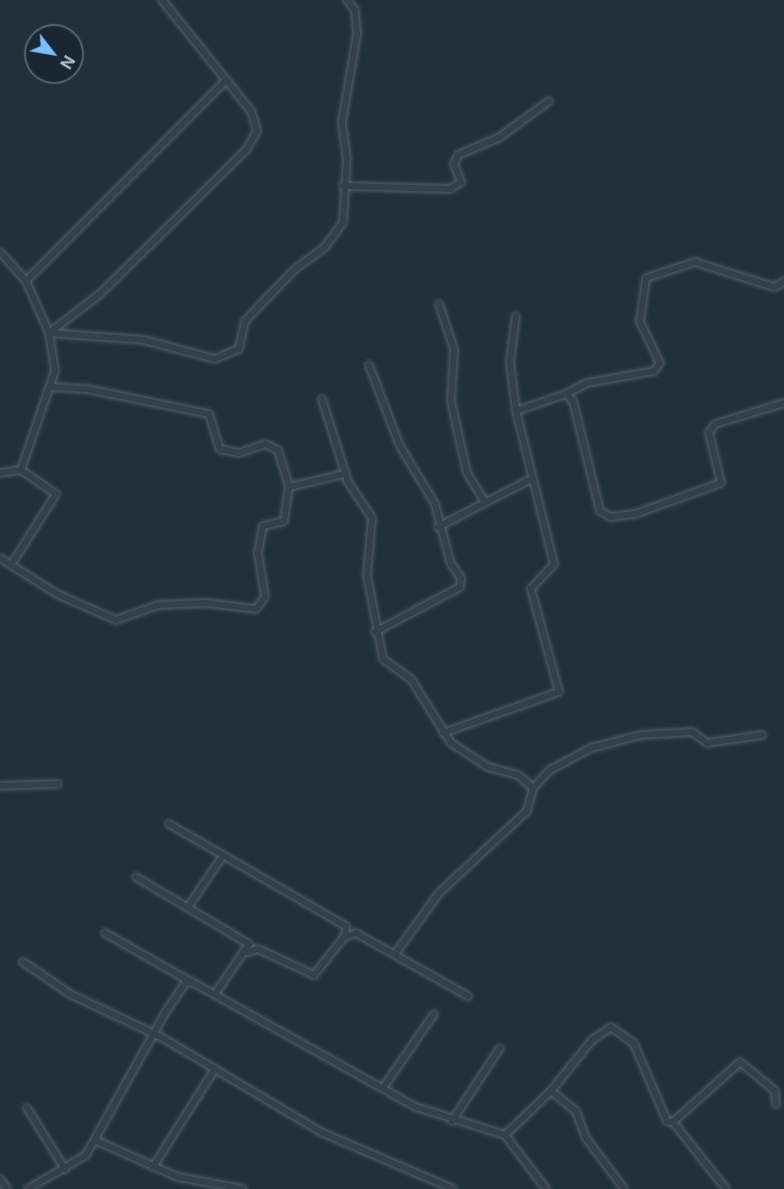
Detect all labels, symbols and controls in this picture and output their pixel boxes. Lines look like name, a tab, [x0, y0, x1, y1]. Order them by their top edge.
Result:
north arrow	[24, 24, 84, 84]
text: N	[56, 52, 79, 73]

